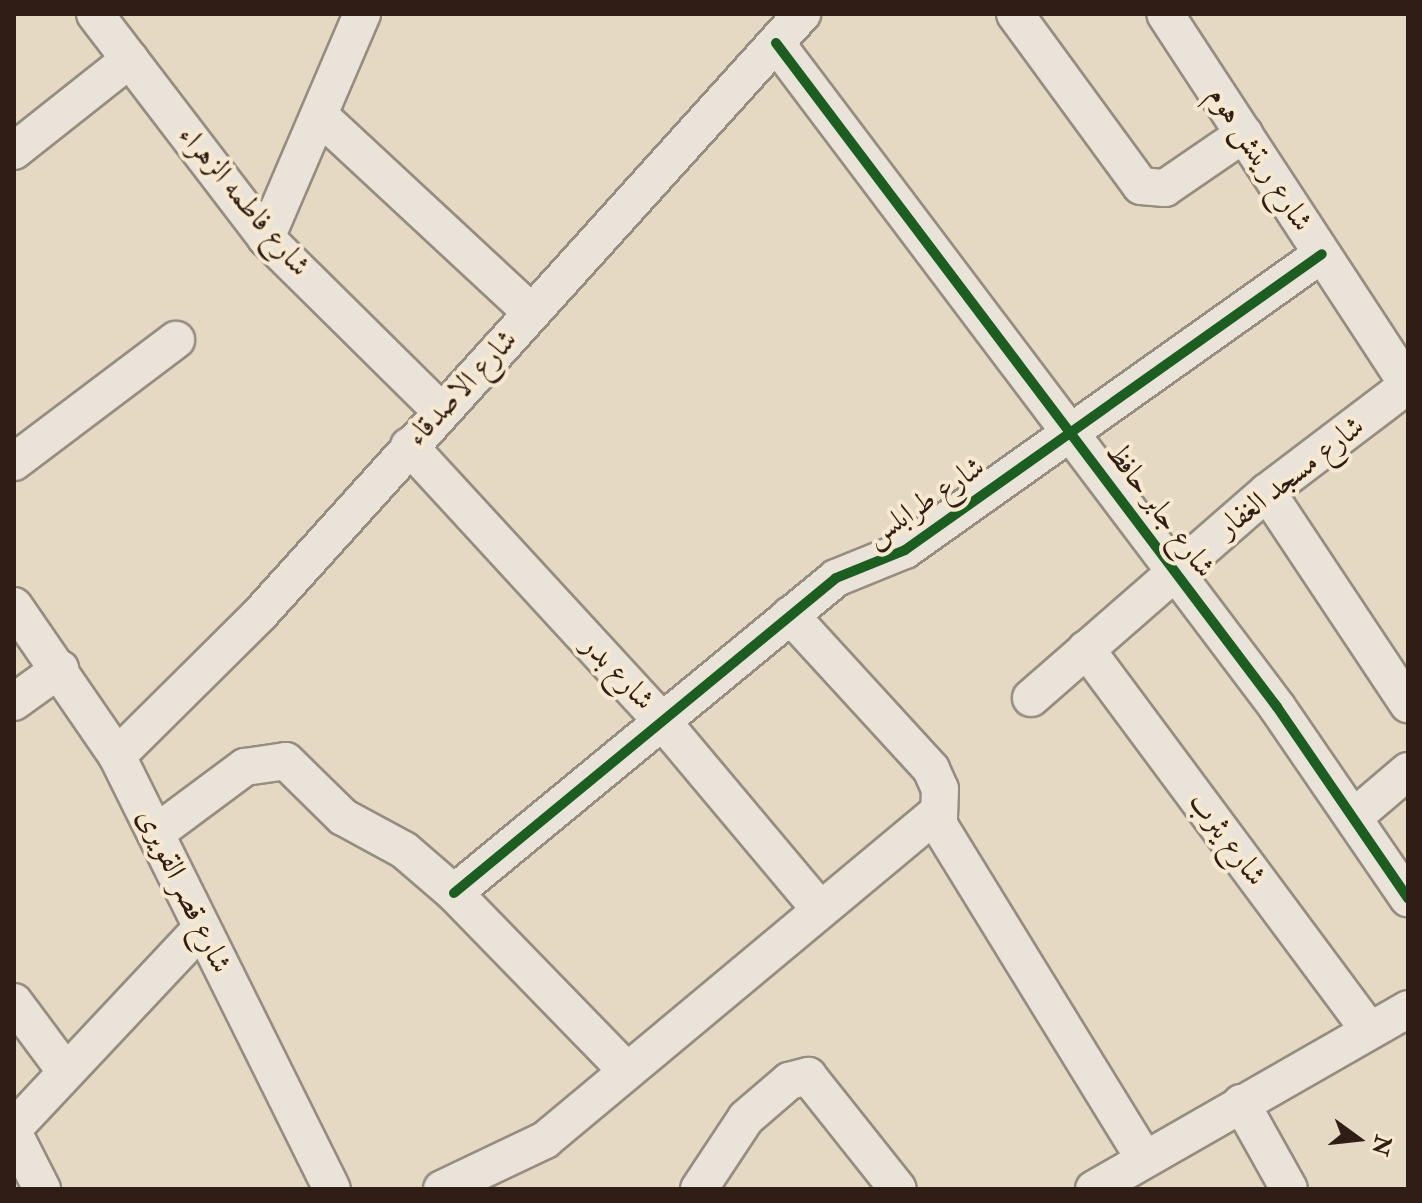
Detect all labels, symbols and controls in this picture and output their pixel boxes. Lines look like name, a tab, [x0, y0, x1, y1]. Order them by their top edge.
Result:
street label: شارع ريتش هوم	[1200, 80, 1320, 238]
street label: شارع فاطمه الزهراء	[170, 118, 318, 284]
street label: شارع الاصدقاء	[399, 322, 525, 454]
street label: شارع مسجد الغفار	[1210, 408, 1372, 546]
street label: شارع جابر حافظ	[1097, 435, 1223, 585]
street label: شارع طرابلس	[858, 449, 992, 555]
street label: شارع بدر	[574, 628, 662, 718]
street label: شارع يثرب	[1180, 785, 1274, 893]
street label: شارع قصر القويرى	[129, 803, 239, 979]
north arrow	[1318, 1099, 1398, 1179]
text: N	[1365, 1132, 1397, 1158]

